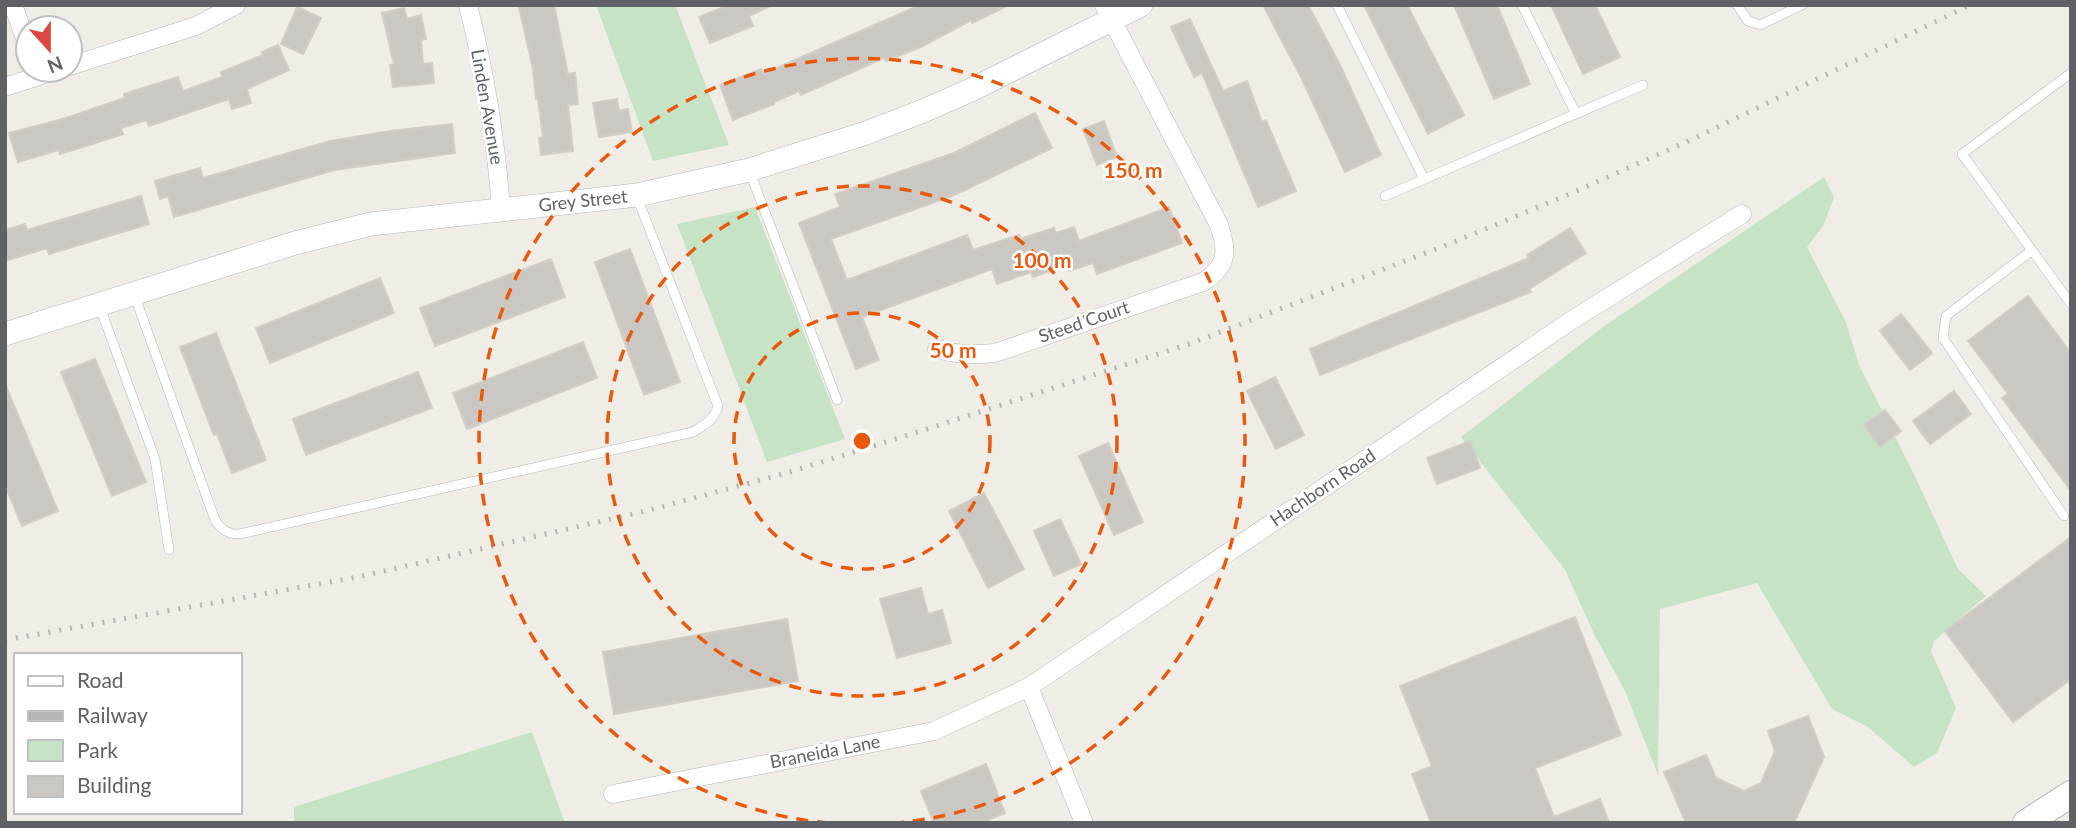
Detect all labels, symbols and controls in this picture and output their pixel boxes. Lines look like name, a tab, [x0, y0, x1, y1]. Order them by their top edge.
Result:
north arrow	[14, 14, 84, 84]
street label: Linden Avenue	[467, 47, 509, 166]
text: N	[44, 52, 66, 79]
text: 150 m	[1103, 157, 1163, 182]
street label: Grey Street	[537, 184, 629, 216]
text: 100 m	[1012, 247, 1072, 272]
street label: Steed Court	[1035, 295, 1132, 347]
text: 50 m	[929, 337, 977, 362]
centre of rings	[850, 429, 874, 453]
street label: Hachborn Road	[1266, 444, 1379, 531]
legend	[14, 653, 242, 814]
text: Road	[77, 667, 124, 692]
text: Railway	[77, 702, 148, 727]
street label: Braneida Lane	[768, 730, 882, 773]
text: Park	[77, 737, 118, 762]
text: Building	[77, 772, 152, 797]

